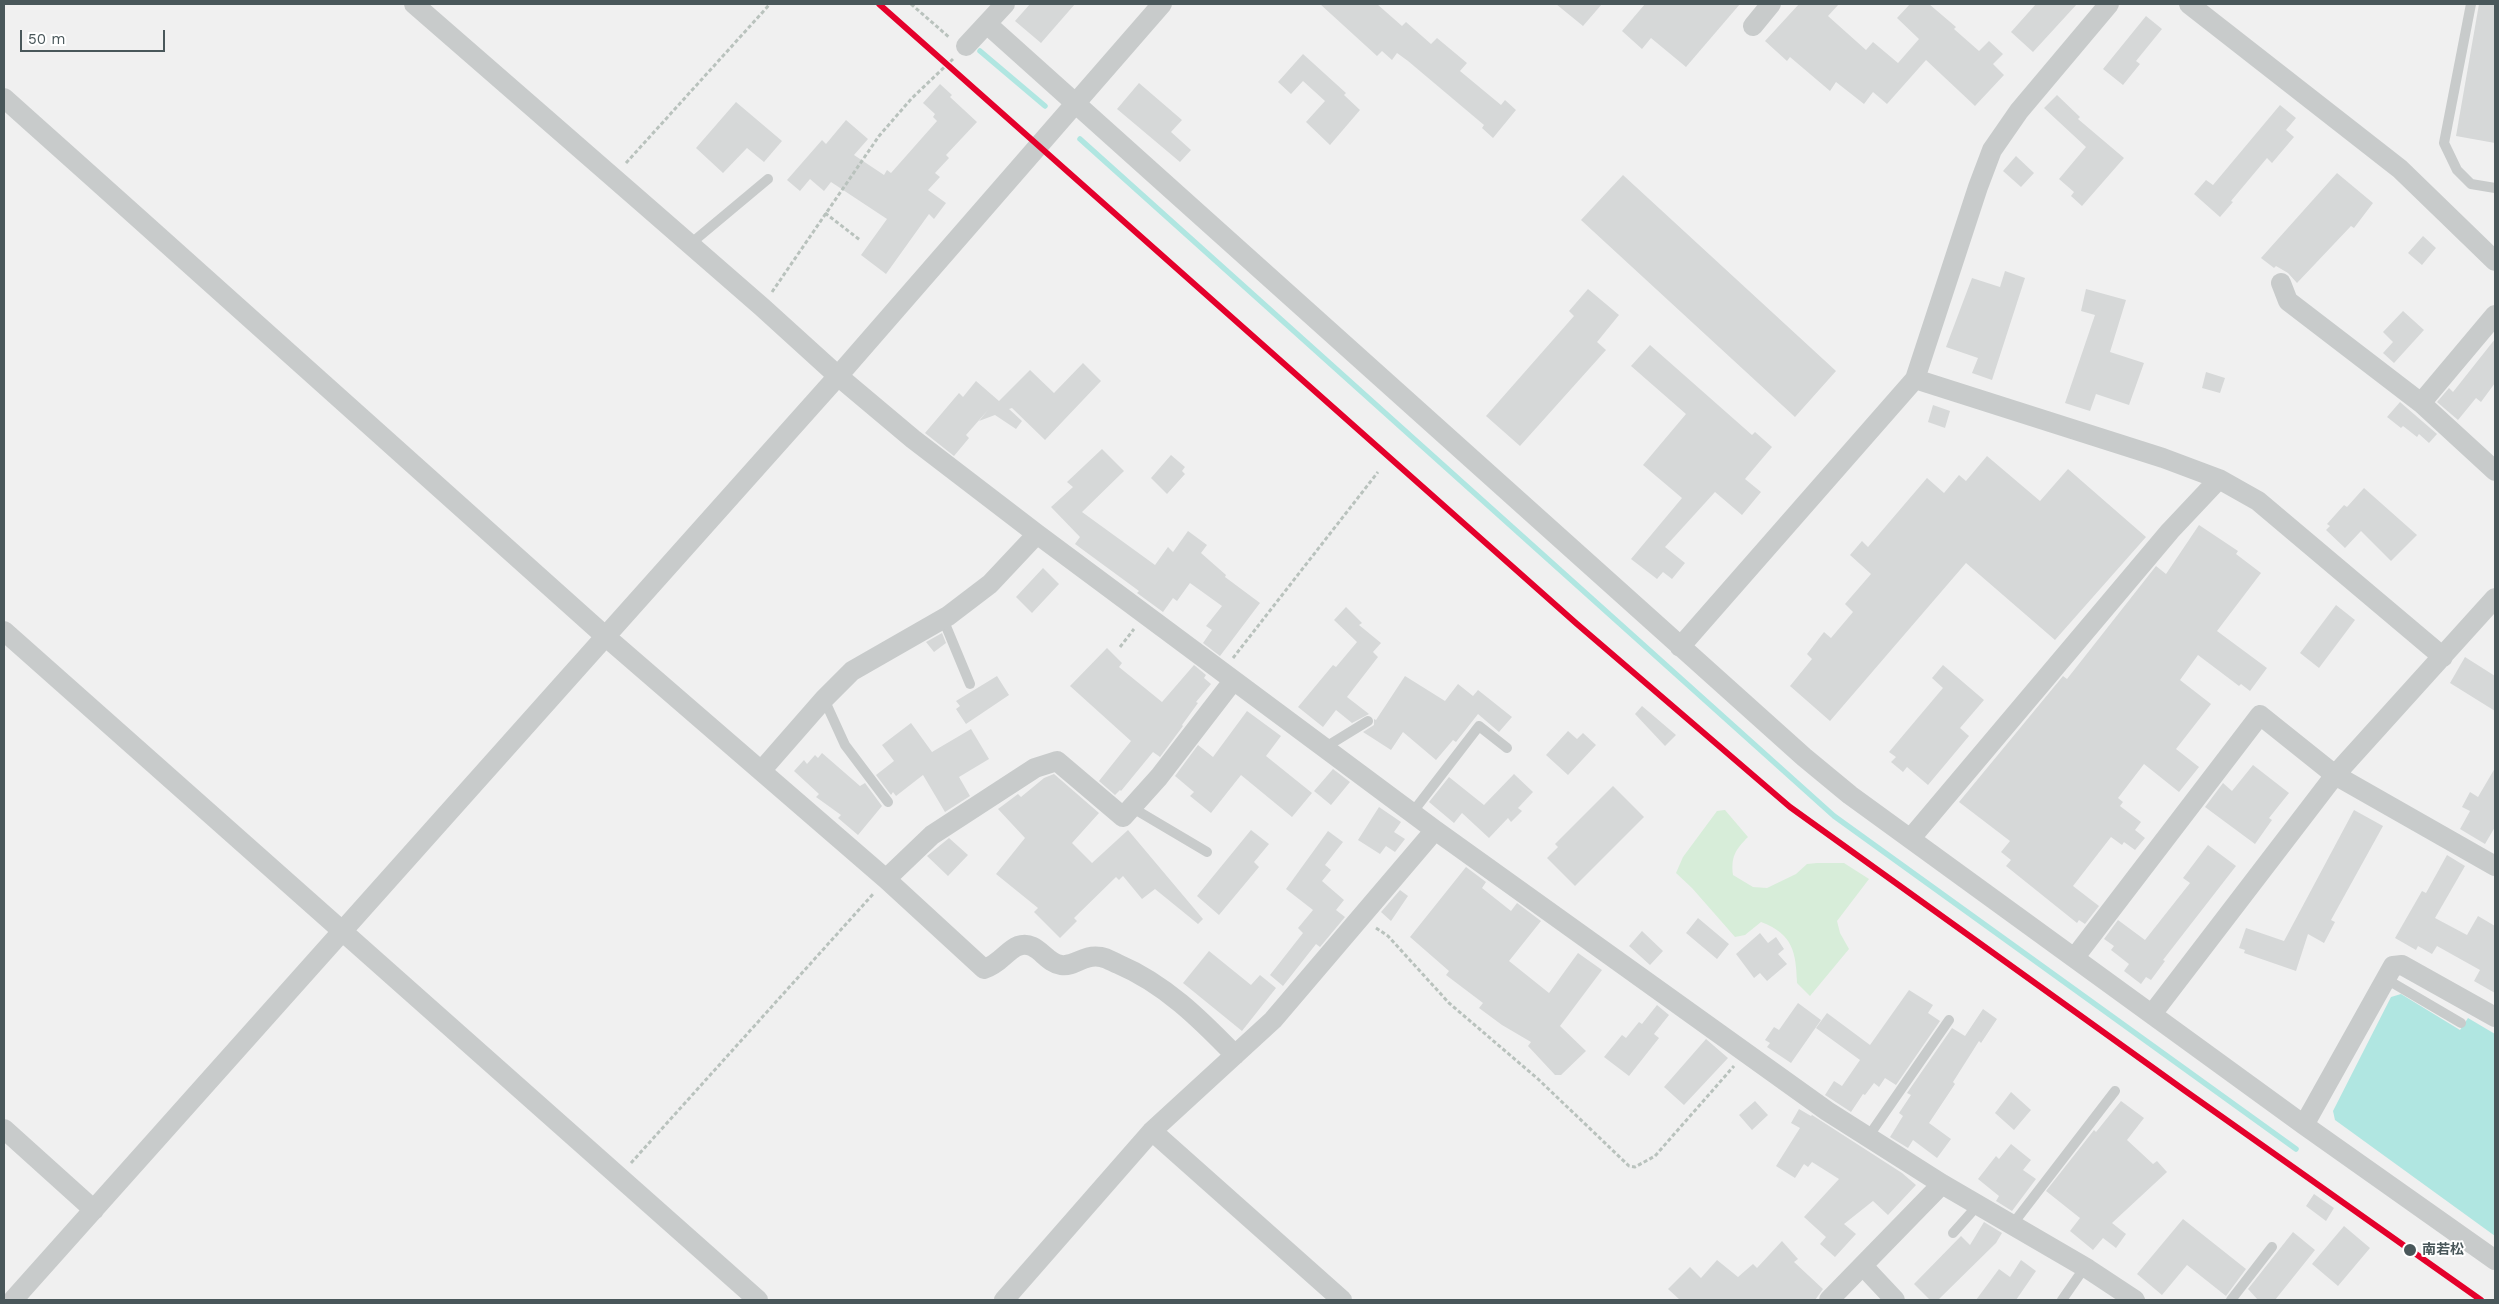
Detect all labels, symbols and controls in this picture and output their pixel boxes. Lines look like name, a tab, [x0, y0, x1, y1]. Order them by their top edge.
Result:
scale bar	[22, 20, 168, 52]
text: 50 m	[28, 30, 65, 48]
marker: 南若松	[2402, 1242, 2418, 1258]
place label: 南若松	[2422, 1242, 2464, 1258]

